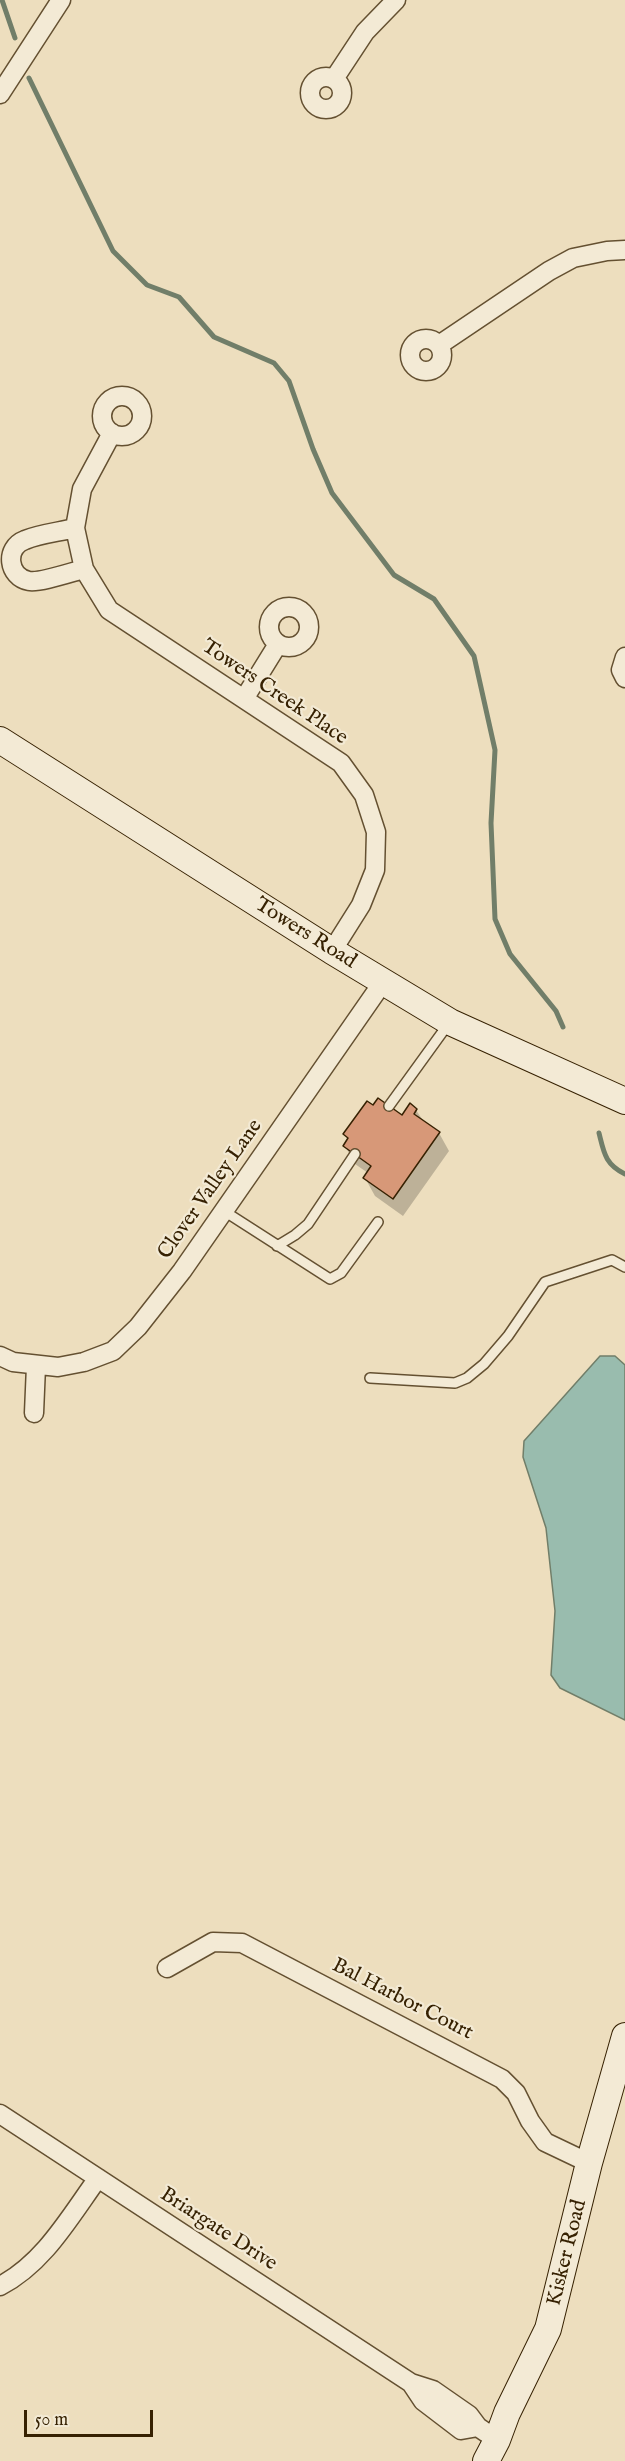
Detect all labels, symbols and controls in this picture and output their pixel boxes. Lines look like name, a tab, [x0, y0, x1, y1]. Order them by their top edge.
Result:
street label: Towers Creek Place	[196, 635, 352, 751]
street label: Towers Road	[250, 893, 360, 975]
street label: Clover Valley Lane	[153, 1115, 269, 1265]
street label: Bal Harbor Court	[327, 1954, 477, 2046]
street label: Briargate Drive	[155, 2183, 281, 2277]
street label: Kisker Road	[543, 2197, 593, 2309]
scale bar	[27, 2398, 156, 2436]
text: 50 m	[35, 2409, 68, 2432]

